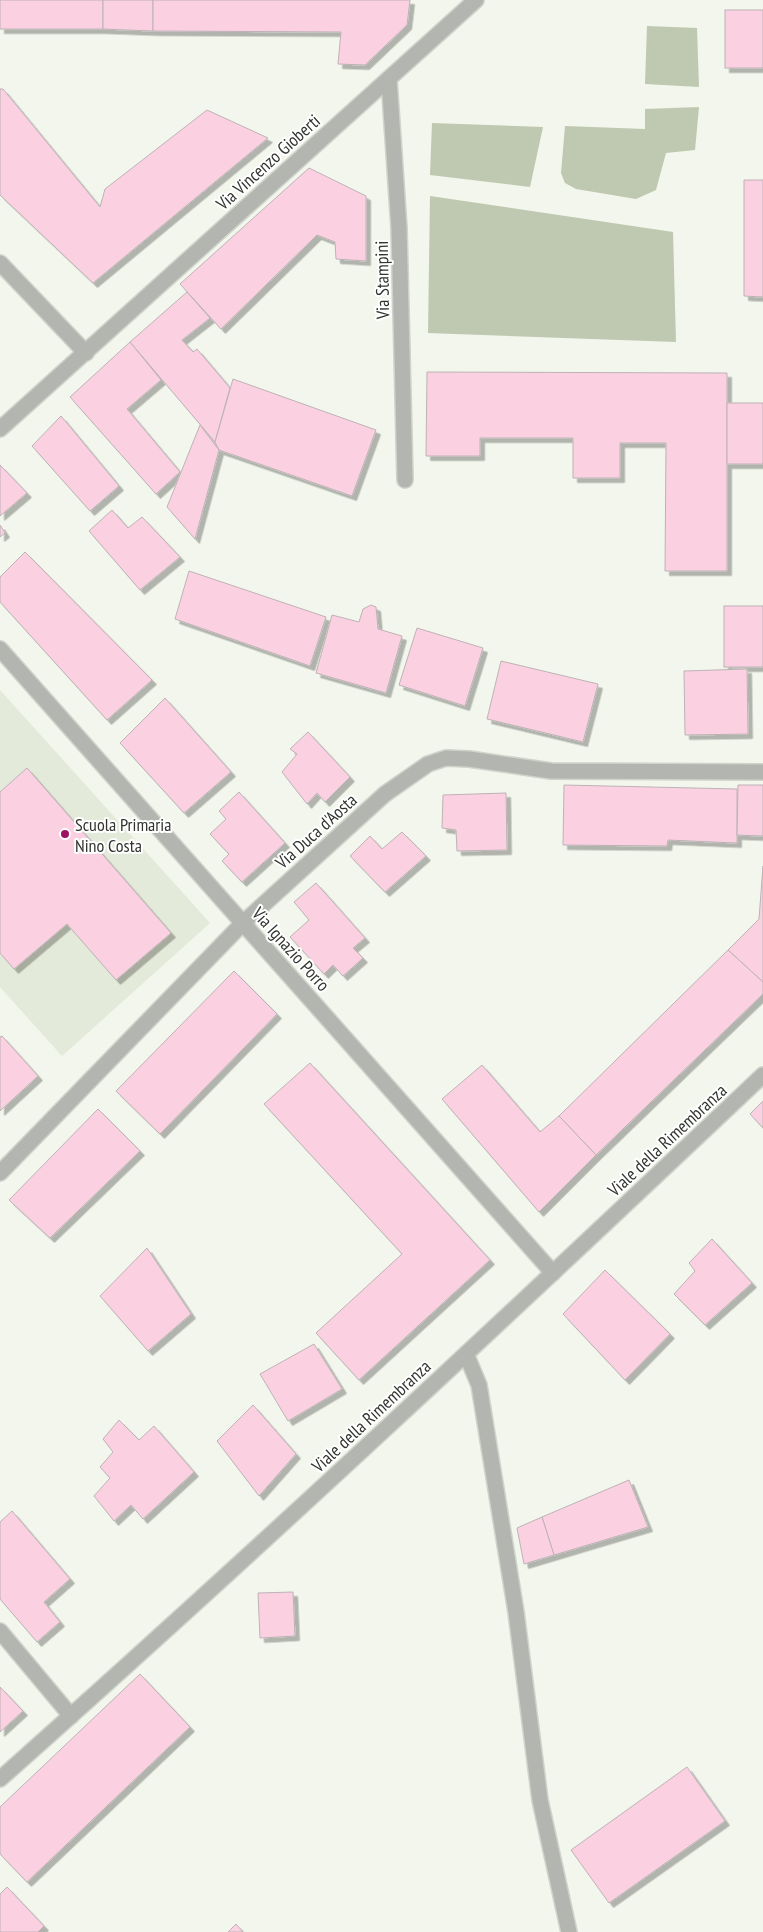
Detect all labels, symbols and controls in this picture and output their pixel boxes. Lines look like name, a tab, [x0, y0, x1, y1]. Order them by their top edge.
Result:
street label: Via Vincenzo Gioberti	[210, 109, 325, 215]
street label: Via Stampini	[370, 241, 394, 320]
street label: Via Duca d'Aosta	[270, 788, 361, 874]
place label: Scuola Primaria Nino Costa	[75, 813, 171, 857]
marker: Scuola Primaria Nino Costa	[59, 828, 71, 840]
street label: Via Ignazio Porro	[247, 901, 335, 996]
street label: Viale della Rimembranza	[602, 1079, 731, 1202]
street label: Viale della Rimembranza	[306, 1355, 435, 1478]

